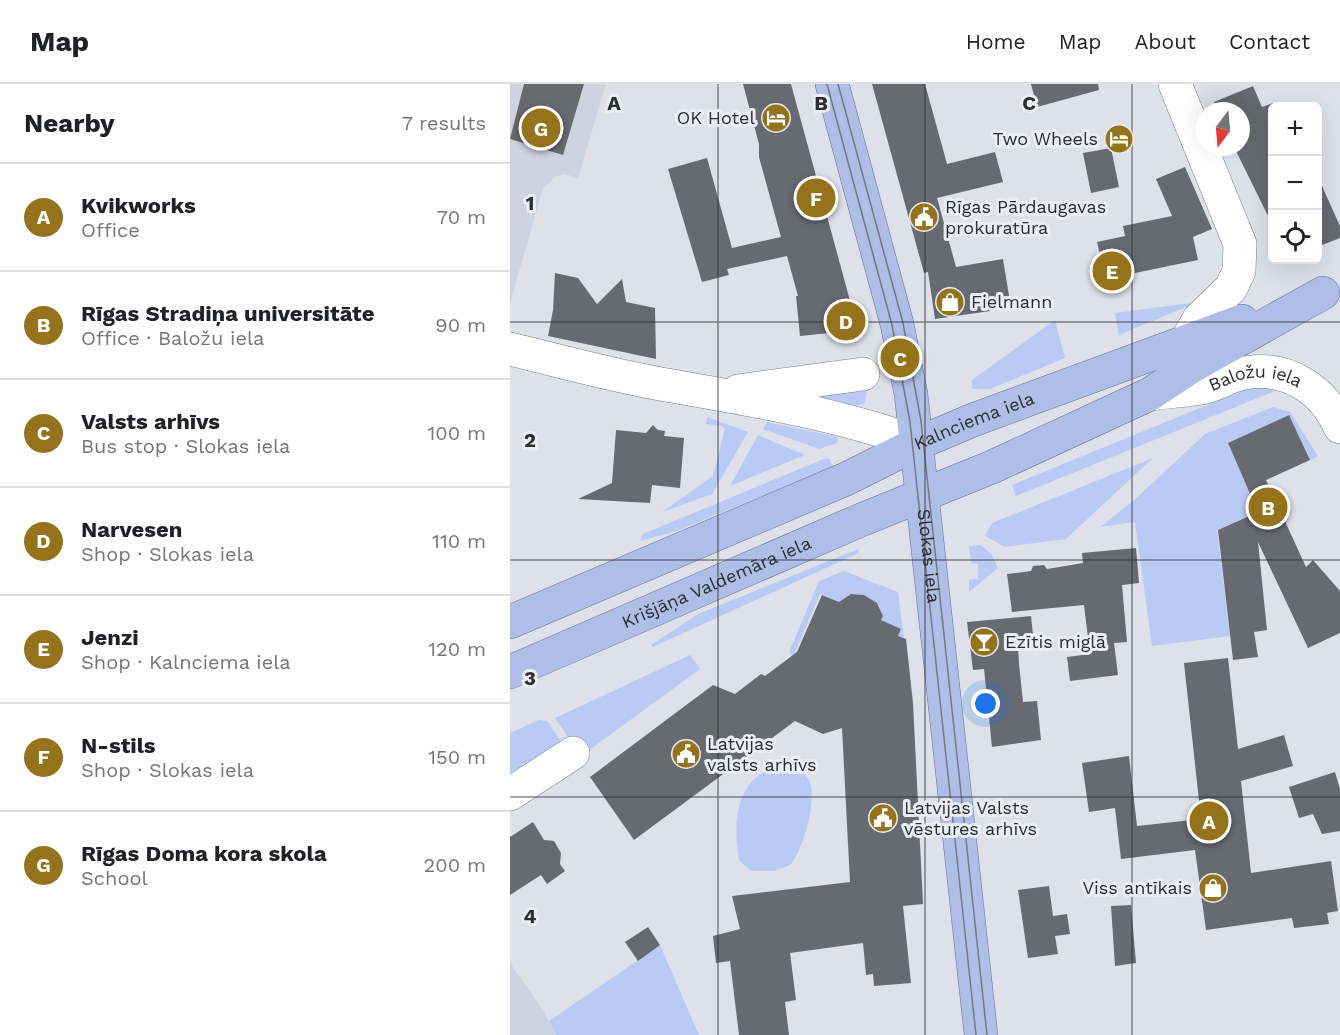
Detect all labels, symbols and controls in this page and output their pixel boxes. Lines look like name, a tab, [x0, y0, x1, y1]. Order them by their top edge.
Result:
text: Map	[30, 25, 89, 58]
text: Home	[966, 29, 1026, 54]
text: Map	[1059, 29, 1102, 54]
text: About	[1135, 29, 1196, 54]
text: Contact	[1229, 29, 1310, 54]
text: A	[607, 91, 621, 115]
text: B	[814, 91, 828, 115]
text: C	[1022, 91, 1036, 115]
hotel icon: OK Hotel	[760, 102, 792, 134]
north arrow	[1196, 102, 1250, 156]
map controls	[1268, 102, 1322, 264]
button: +	[1268, 102, 1322, 156]
pin: G	[522, 106, 561, 150]
place label: OK Hotel	[677, 107, 755, 128]
text: Nearby	[24, 108, 115, 138]
text: 7 results	[402, 111, 486, 135]
hotel icon: Two Wheels	[1103, 123, 1135, 155]
place label: Two Wheels	[993, 128, 1098, 149]
button: −	[1268, 156, 1322, 210]
pin: F	[796, 176, 836, 220]
text: 1	[526, 191, 534, 215]
text: Kvikworks	[81, 193, 196, 218]
place label: Rīgas Pārdaugavas prokuratūra	[945, 196, 1106, 238]
public building icon: Rīgas Pārdaugavas prokuratūra	[908, 201, 940, 233]
text: A	[37, 205, 50, 229]
text: 70 m	[437, 205, 486, 229]
button: locate	[1268, 210, 1322, 264]
text: Office	[81, 218, 140, 242]
pin: E	[1092, 248, 1132, 294]
shop icon: Fielmann	[934, 286, 966, 318]
place label: Fielmann	[971, 291, 1052, 312]
pin: D	[826, 298, 866, 344]
text: Rīgas Stradiņa universitāte	[81, 301, 374, 326]
text: B	[37, 313, 50, 337]
text: 90 m	[435, 313, 486, 337]
text: Office · Baložu iela	[81, 326, 264, 350]
pin: C	[880, 336, 920, 380]
street label: Baložu iela	[1205, 360, 1306, 395]
street label: Kalnciema iela	[911, 387, 1037, 454]
text: Valsts arhīvs	[81, 409, 220, 434]
text: C	[37, 421, 50, 445]
text: 100 m	[427, 421, 486, 445]
text: 2	[524, 428, 536, 452]
text: Bus stop · Slokas iela	[81, 434, 290, 458]
pin: B	[1248, 484, 1287, 530]
street label: Slokas iela	[914, 508, 945, 604]
text: Narvesen	[81, 517, 182, 542]
text: D	[36, 529, 51, 553]
text: 110 m	[432, 529, 486, 553]
street label: Krišjāņa Valdemāra iela	[618, 532, 814, 632]
text: Shop · Slokas iela	[81, 542, 254, 566]
text: Jenzi	[81, 625, 139, 650]
bar icon: Ezītis miglā	[968, 626, 1000, 658]
place label: Ezītis miglā	[1005, 631, 1106, 652]
text: E	[37, 637, 50, 661]
text: 120 m	[428, 637, 486, 661]
text: Shop · Kalnciema iela	[81, 650, 291, 674]
text: 3	[524, 666, 536, 690]
your location	[971, 689, 1000, 718]
text: N-stils	[81, 733, 156, 758]
place label: Latvijas valsts arhīvs	[707, 733, 817, 775]
public building icon: Latvijas valsts arhīvs	[670, 738, 702, 770]
text: F	[37, 745, 50, 769]
text: 150 m	[428, 745, 486, 769]
text: Shop · Slokas iela	[81, 758, 254, 782]
place label: Latvijas Valsts vēstures arhīvs	[904, 797, 1037, 839]
pin: A	[1190, 798, 1228, 844]
public building icon: Latvijas Valsts vēstures arhīvs	[867, 802, 899, 834]
text: Rīgas Doma kora skola	[81, 841, 327, 866]
text: G	[36, 853, 51, 877]
text: 200 m	[424, 853, 486, 877]
text: School	[81, 866, 148, 890]
shop icon: Viss antīkais	[1197, 872, 1229, 904]
place label: Viss antīkais	[1082, 877, 1192, 898]
text: 4	[524, 904, 537, 928]

